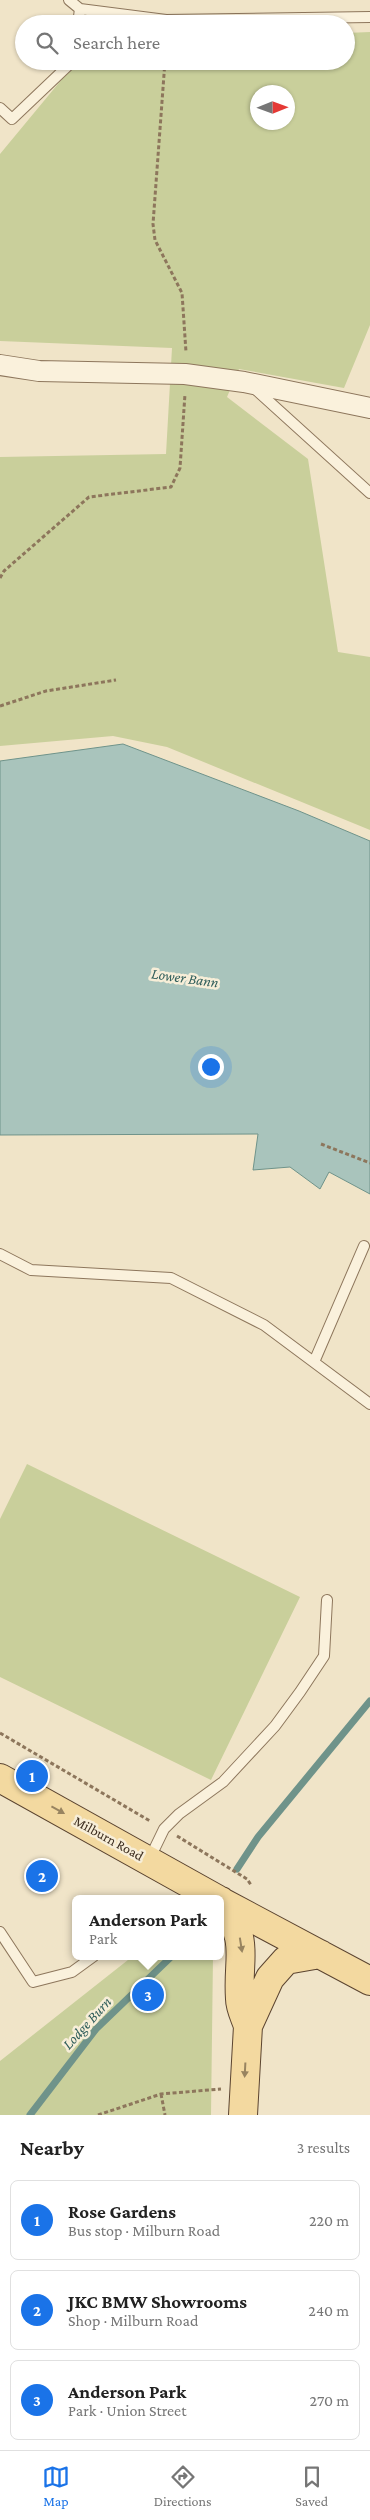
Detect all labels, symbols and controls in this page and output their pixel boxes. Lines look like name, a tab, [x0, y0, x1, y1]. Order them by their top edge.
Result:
search box	[15, 15, 355, 70]
icon: search	[33, 29, 61, 57]
text: Search here	[73, 32, 160, 53]
north arrow	[250, 85, 295, 130]
water label: Lower Bann	[150, 965, 220, 991]
your location	[198, 1054, 224, 1080]
pin: 1	[16, 1757, 48, 1795]
one-way arrow	[51, 1806, 65, 1814]
street label: Milburn Road	[71, 1812, 147, 1864]
pin: 2	[26, 1857, 58, 1895]
popup	[72, 1895, 224, 1960]
text: Anderson Park	[89, 1909, 207, 1930]
text: Park	[89, 1930, 117, 1947]
one-way arrow	[237, 1937, 245, 1953]
pin: 3	[132, 1976, 164, 2014]
water label: Lodge Burn	[59, 1993, 116, 2053]
one-way arrow	[240, 2063, 248, 2079]
text: Nearby	[20, 2136, 84, 2160]
text: 3 results	[297, 2139, 350, 2156]
text: Rose Gardens	[68, 2201, 176, 2222]
text: 1	[34, 2212, 40, 2229]
text: 220 m	[309, 2212, 349, 2229]
text: Bus stop · Milburn Road	[68, 2222, 220, 2239]
text: JKC BMW Showrooms	[68, 2291, 247, 2312]
text: 2	[33, 2302, 41, 2319]
text: 240 m	[308, 2302, 349, 2319]
text: Shop · Milburn Road	[68, 2312, 198, 2329]
text: Anderson Park	[68, 2381, 186, 2402]
text: 3	[33, 2392, 41, 2409]
text: 270 m	[310, 2392, 349, 2409]
text: Park · Union Street	[68, 2402, 186, 2419]
tab: Map	[42, 2463, 70, 2509]
tab: Directions	[154, 2463, 212, 2509]
tab: Saved	[295, 2463, 328, 2509]

